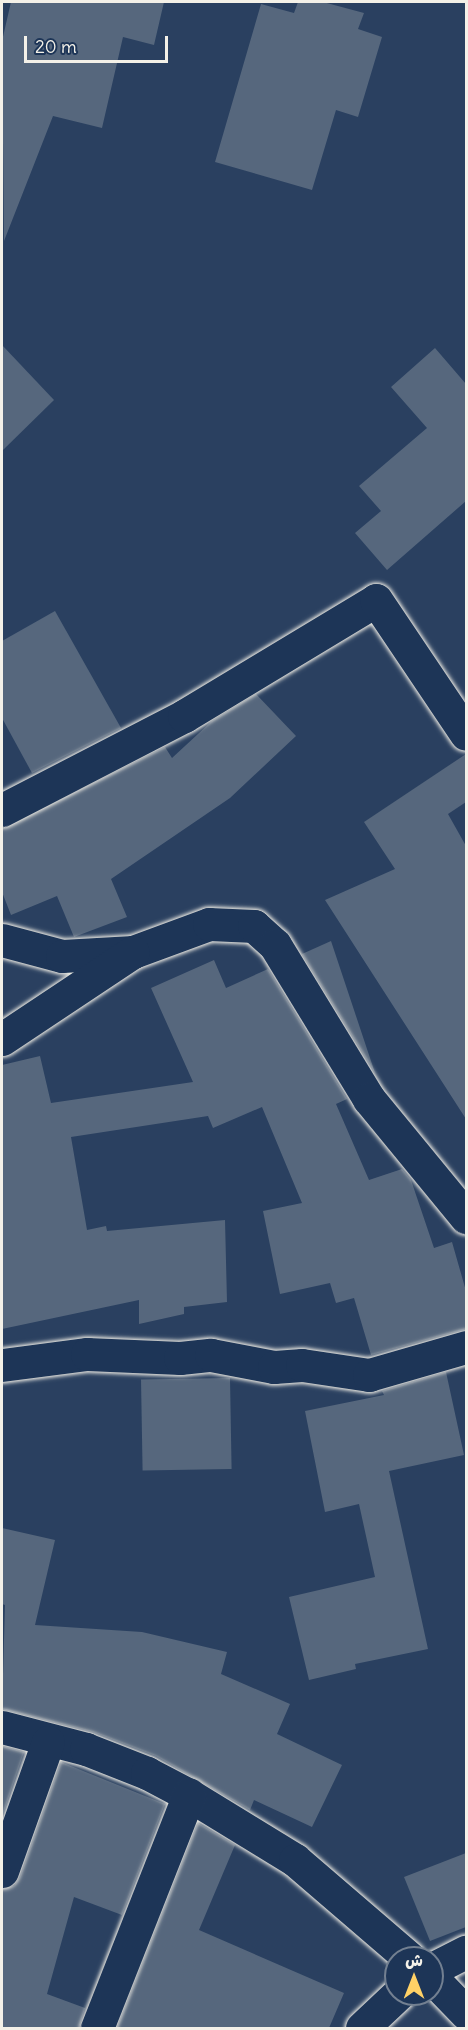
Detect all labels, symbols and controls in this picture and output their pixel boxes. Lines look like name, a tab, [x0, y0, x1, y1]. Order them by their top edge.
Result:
scale bar	[27, 24, 171, 62]
text: 20 m	[35, 35, 77, 58]
north arrow	[384, 1946, 444, 2006]
text: ش	[405, 1950, 423, 1970]

